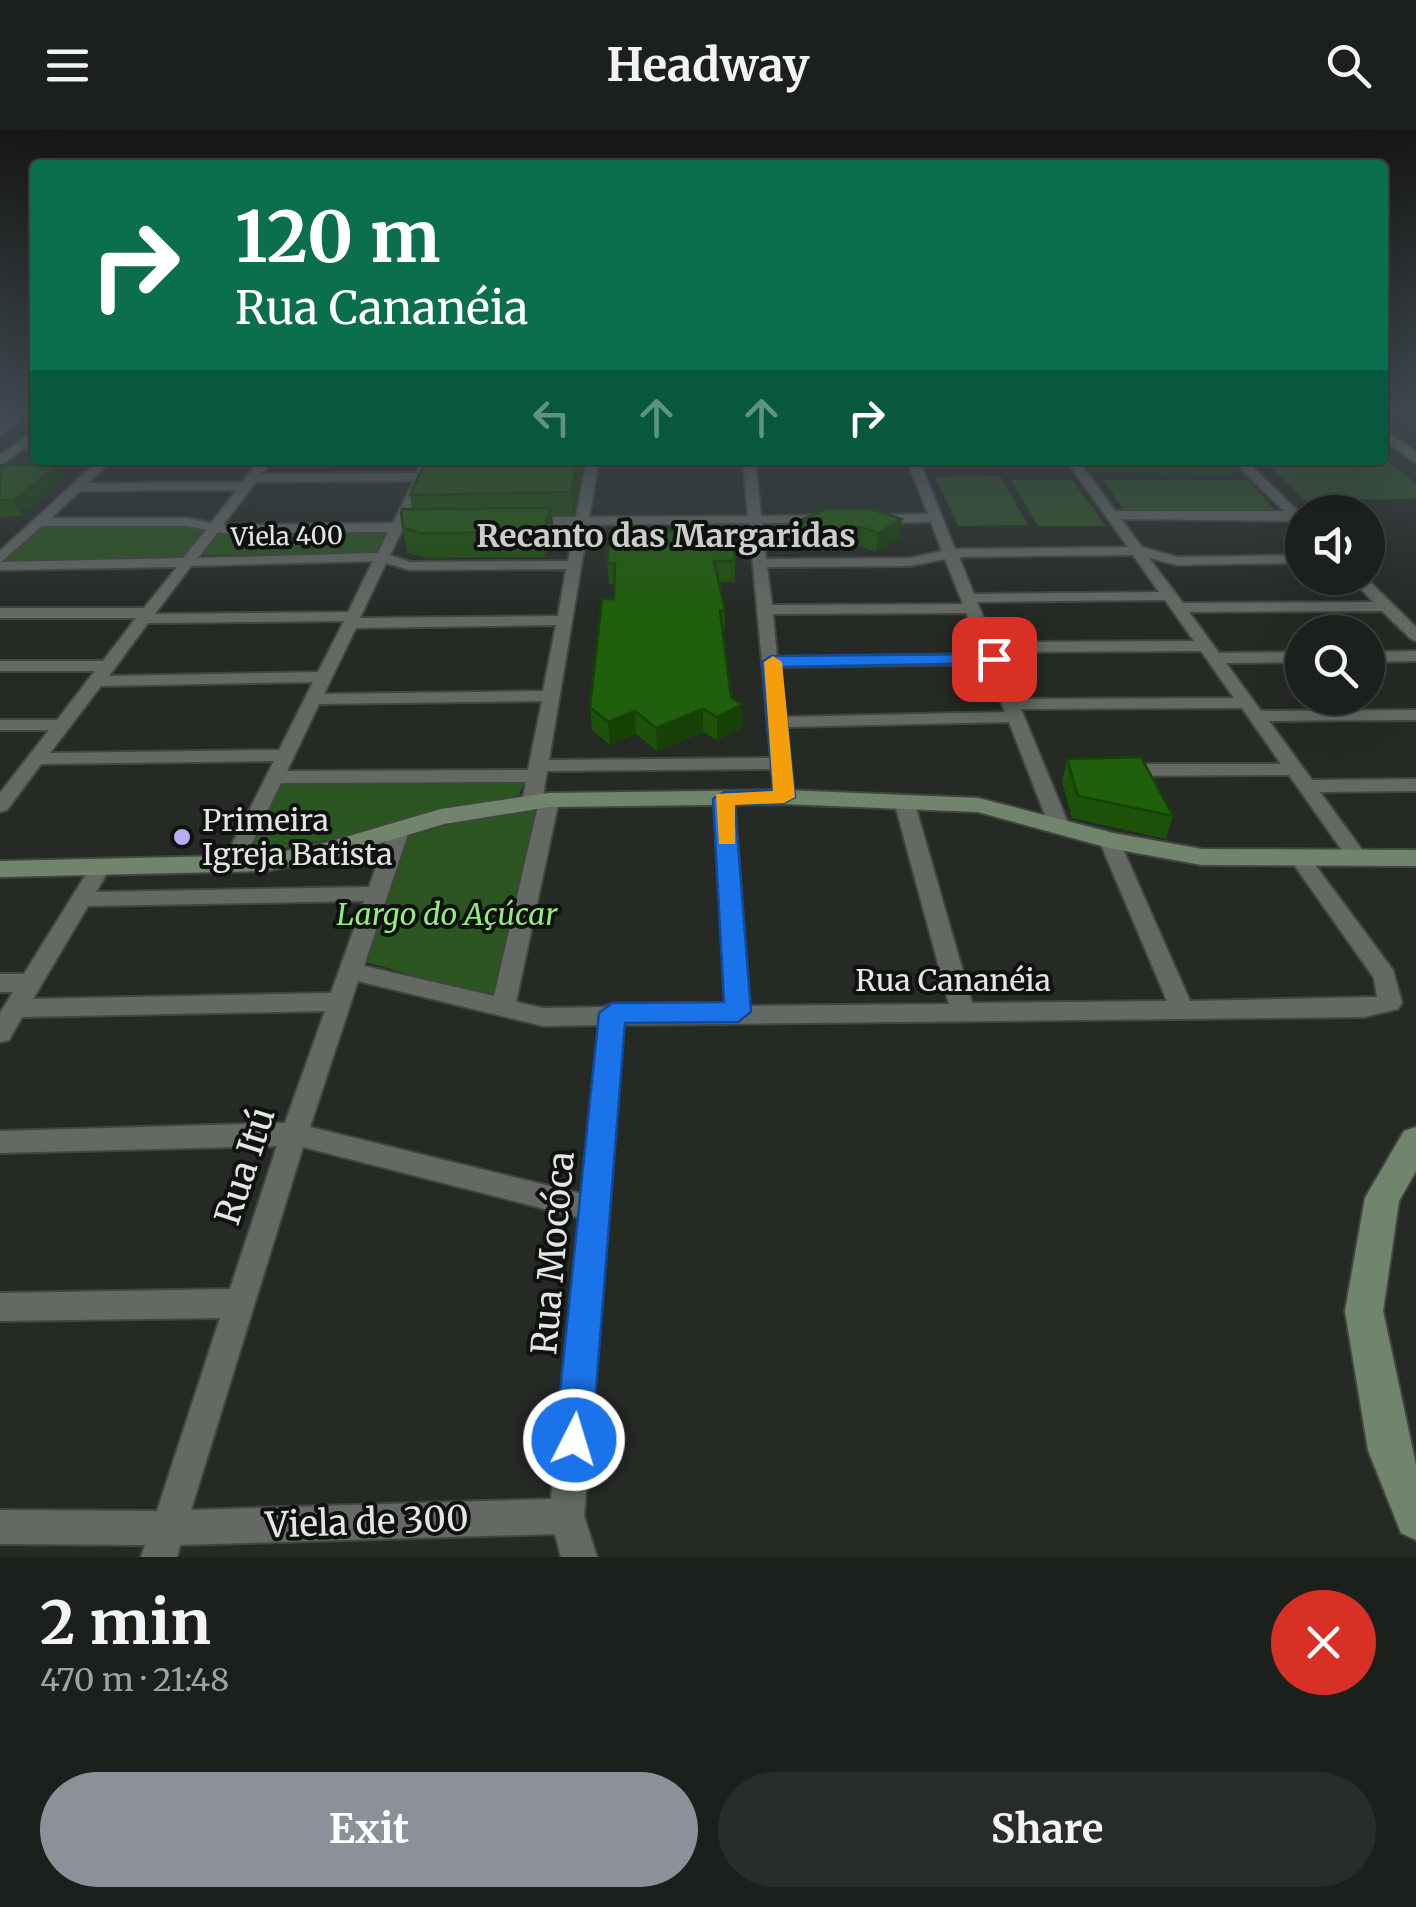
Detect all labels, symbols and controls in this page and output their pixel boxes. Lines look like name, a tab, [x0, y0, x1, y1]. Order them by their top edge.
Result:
text: Headway	[607, 37, 809, 93]
icon: menu	[40, 38, 95, 93]
icon: search	[1321, 38, 1376, 93]
text: 120 m	[235, 193, 440, 281]
icon: right	[70, 200, 200, 330]
text: Rua Cananéia	[235, 280, 528, 336]
icon: left	[524, 390, 579, 445]
icon: ahead	[629, 390, 684, 445]
icon: ahead	[734, 390, 789, 445]
icon: right	[839, 390, 894, 445]
map controls	[1285, 495, 1385, 715]
button: sound	[1285, 495, 1385, 595]
district label: Recanto das Margaridas	[476, 516, 856, 556]
street label: Viela 400	[230, 519, 343, 553]
button: search	[1285, 615, 1385, 715]
pin	[952, 617, 1037, 702]
icon: arrive	[967, 632, 1022, 687]
place label: Primeira Igreja Batista	[202, 801, 393, 873]
marker: Primeira Igreja Batista	[171, 826, 193, 848]
park label: Largo do Açúcar	[337, 895, 558, 933]
street label: Rua Cananéia	[855, 961, 1051, 999]
street label: Rua Itú	[205, 1102, 285, 1230]
street label: Rua Mocóca	[522, 1150, 584, 1356]
position arrow	[522, 1388, 626, 1492]
street label: Viela de 300	[264, 1496, 469, 1548]
text: 2 min	[40, 1585, 211, 1660]
button: close	[1271, 1590, 1376, 1695]
text: 470 m · 21:48	[40, 1660, 229, 1700]
button: Exit	[40, 1772, 698, 1887]
button: Share	[718, 1772, 1376, 1887]

